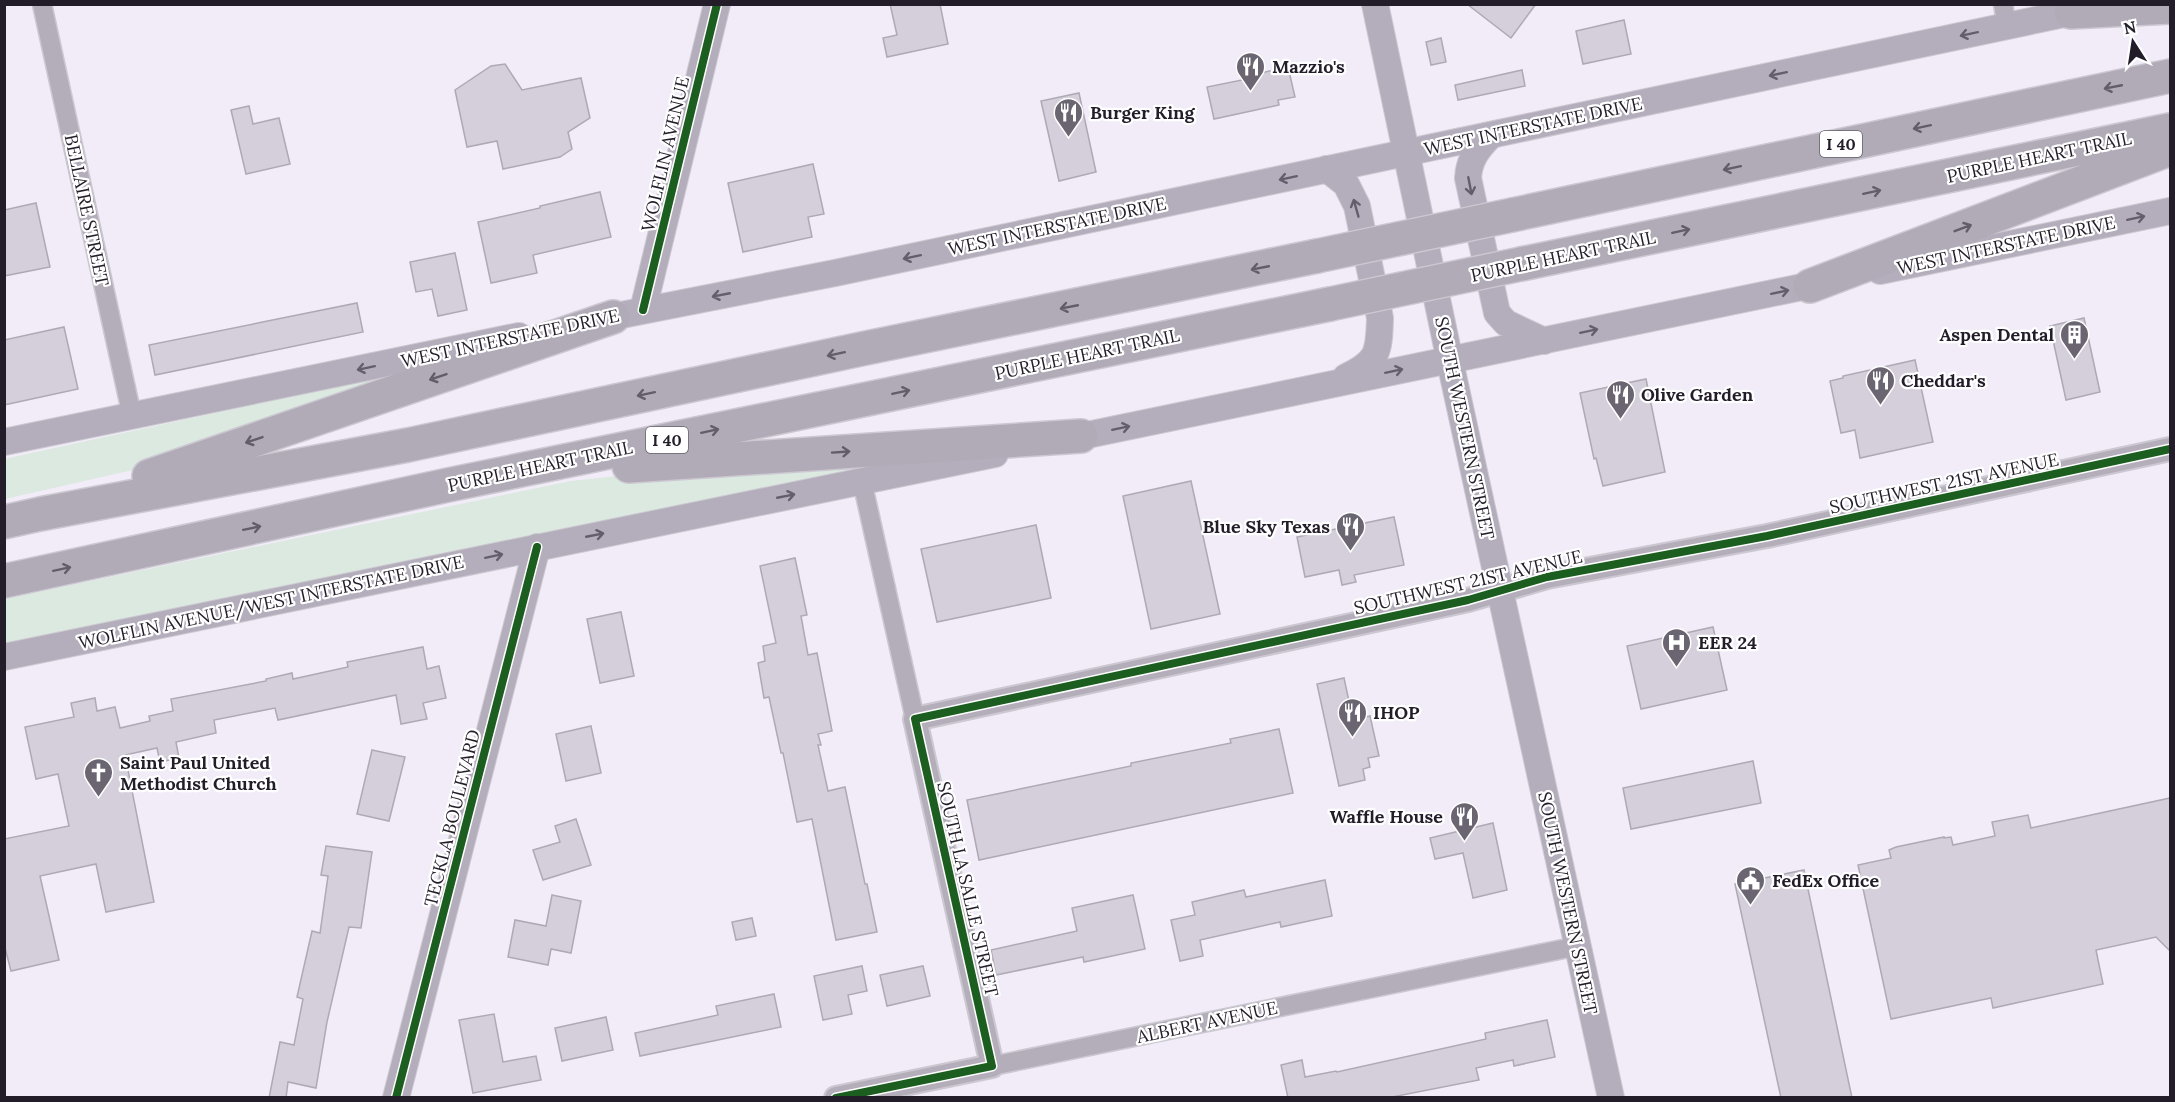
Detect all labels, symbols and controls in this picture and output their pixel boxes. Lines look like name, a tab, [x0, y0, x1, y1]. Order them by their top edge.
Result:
north arrow	[2103, 12, 2163, 72]
text: N	[2122, 16, 2138, 38]
one-way arrow	[1960, 29, 1979, 40]
restaurant icon: Mazzio's	[1235, 50, 1267, 92]
place label: Mazzio's	[1272, 55, 1345, 78]
one-way arrow	[1769, 69, 1788, 80]
street label: WOLFLIN AVENUE	[636, 74, 694, 234]
one-way arrow	[2104, 82, 2123, 93]
street label: WEST INTERSTATE DRIVE	[1422, 92, 1644, 160]
restaurant icon: Burger King	[1053, 96, 1085, 138]
place label: Burger King	[1090, 101, 1196, 124]
one-way arrow	[1913, 122, 1933, 133]
street label: PURPLE HEART TRAIL	[1944, 126, 2134, 188]
road number: I 40	[1820, 131, 1862, 157]
street label: BELLAIRE STREET	[60, 132, 114, 289]
one-way arrow	[1722, 163, 1742, 174]
one-way arrow	[1279, 172, 1298, 184]
one-way arrow	[1465, 176, 1476, 195]
one-way arrow	[1862, 186, 1881, 197]
street label: WEST INTERSTATE DRIVE	[946, 192, 1168, 260]
one-way arrow	[1350, 199, 1362, 218]
street label: WEST INTERSTATE DRIVE	[1895, 211, 2117, 279]
one-way arrow	[2126, 212, 2145, 224]
one-way arrow	[1953, 221, 1972, 232]
street label: PURPLE HEART TRAIL	[1468, 225, 1658, 287]
one-way arrow	[1671, 225, 1690, 237]
one-way arrow	[903, 252, 923, 263]
one-way arrow	[1250, 263, 1270, 274]
one-way arrow	[1770, 286, 1789, 297]
one-way arrow	[712, 290, 732, 301]
one-way arrow	[1059, 302, 1079, 313]
street label: WEST INTERSTATE DRIVE	[399, 304, 621, 372]
street label: SOUTH WESTERN STREET	[1430, 315, 1500, 542]
building icon: Aspen Dental	[2059, 318, 2091, 360]
street label: PURPLE HEART TRAIL	[992, 323, 1182, 385]
place label: Aspen Dental	[1939, 323, 2054, 346]
one-way arrow	[1579, 325, 1598, 337]
one-way arrow	[827, 349, 847, 360]
one-way arrow	[356, 363, 376, 374]
restaurant icon: Cheddar's	[1864, 364, 1896, 406]
one-way arrow	[1384, 365, 1403, 377]
place label: Cheddar's	[1901, 369, 1986, 392]
one-way arrow	[429, 372, 448, 383]
restaurant icon: Olive Garden	[1604, 378, 1636, 420]
place label: Olive Garden	[1641, 383, 1754, 406]
one-way arrow	[891, 386, 911, 397]
one-way arrow	[636, 389, 655, 401]
one-way arrow	[1111, 422, 1130, 433]
one-way arrow	[700, 425, 719, 436]
road number: I 40	[646, 427, 688, 453]
street label: PURPLE HEART TRAIL	[445, 435, 635, 497]
one-way arrow	[245, 436, 264, 447]
one-way arrow	[830, 446, 850, 457]
street label: SOUTHWEST 21ST AVENUE	[1827, 447, 2061, 519]
one-way arrow	[775, 490, 795, 501]
restaurant icon: Blue Sky Texas	[1335, 510, 1367, 552]
place label: Blue Sky Texas	[1203, 515, 1330, 538]
one-way arrow	[242, 522, 262, 533]
one-way arrow	[584, 529, 604, 540]
street label: SOUTHWEST 21ST AVENUE	[1352, 545, 1584, 619]
one-way arrow	[484, 549, 503, 561]
street label: WOLFLIN AVENUE/WEST INTERSTATE DRIVE	[76, 550, 466, 654]
one-way arrow	[51, 563, 71, 574]
hospital icon: EER 24	[1661, 626, 1693, 668]
place label: EER 24	[1698, 631, 1757, 654]
restaurant icon: IHOP	[1336, 696, 1368, 738]
place label: IHOP	[1373, 701, 1420, 724]
street label: TECKLA BOULEVARD	[419, 727, 485, 909]
place label: Saint Paul United Methodist Church	[120, 751, 277, 795]
church icon: Saint Paul United Methodist Church	[83, 756, 115, 798]
street label: SOUTH LA SALLE STREET	[932, 779, 1004, 999]
street label: SOUTH WESTERN STREET	[1533, 790, 1603, 1017]
restaurant icon: Waffle House	[1448, 800, 1480, 842]
place label: Waffle House	[1330, 805, 1443, 828]
public building icon: FedEx Office	[1735, 864, 1767, 906]
place label: FedEx Office	[1772, 869, 1879, 892]
street label: ALBERT AVENUE	[1133, 996, 1280, 1048]

